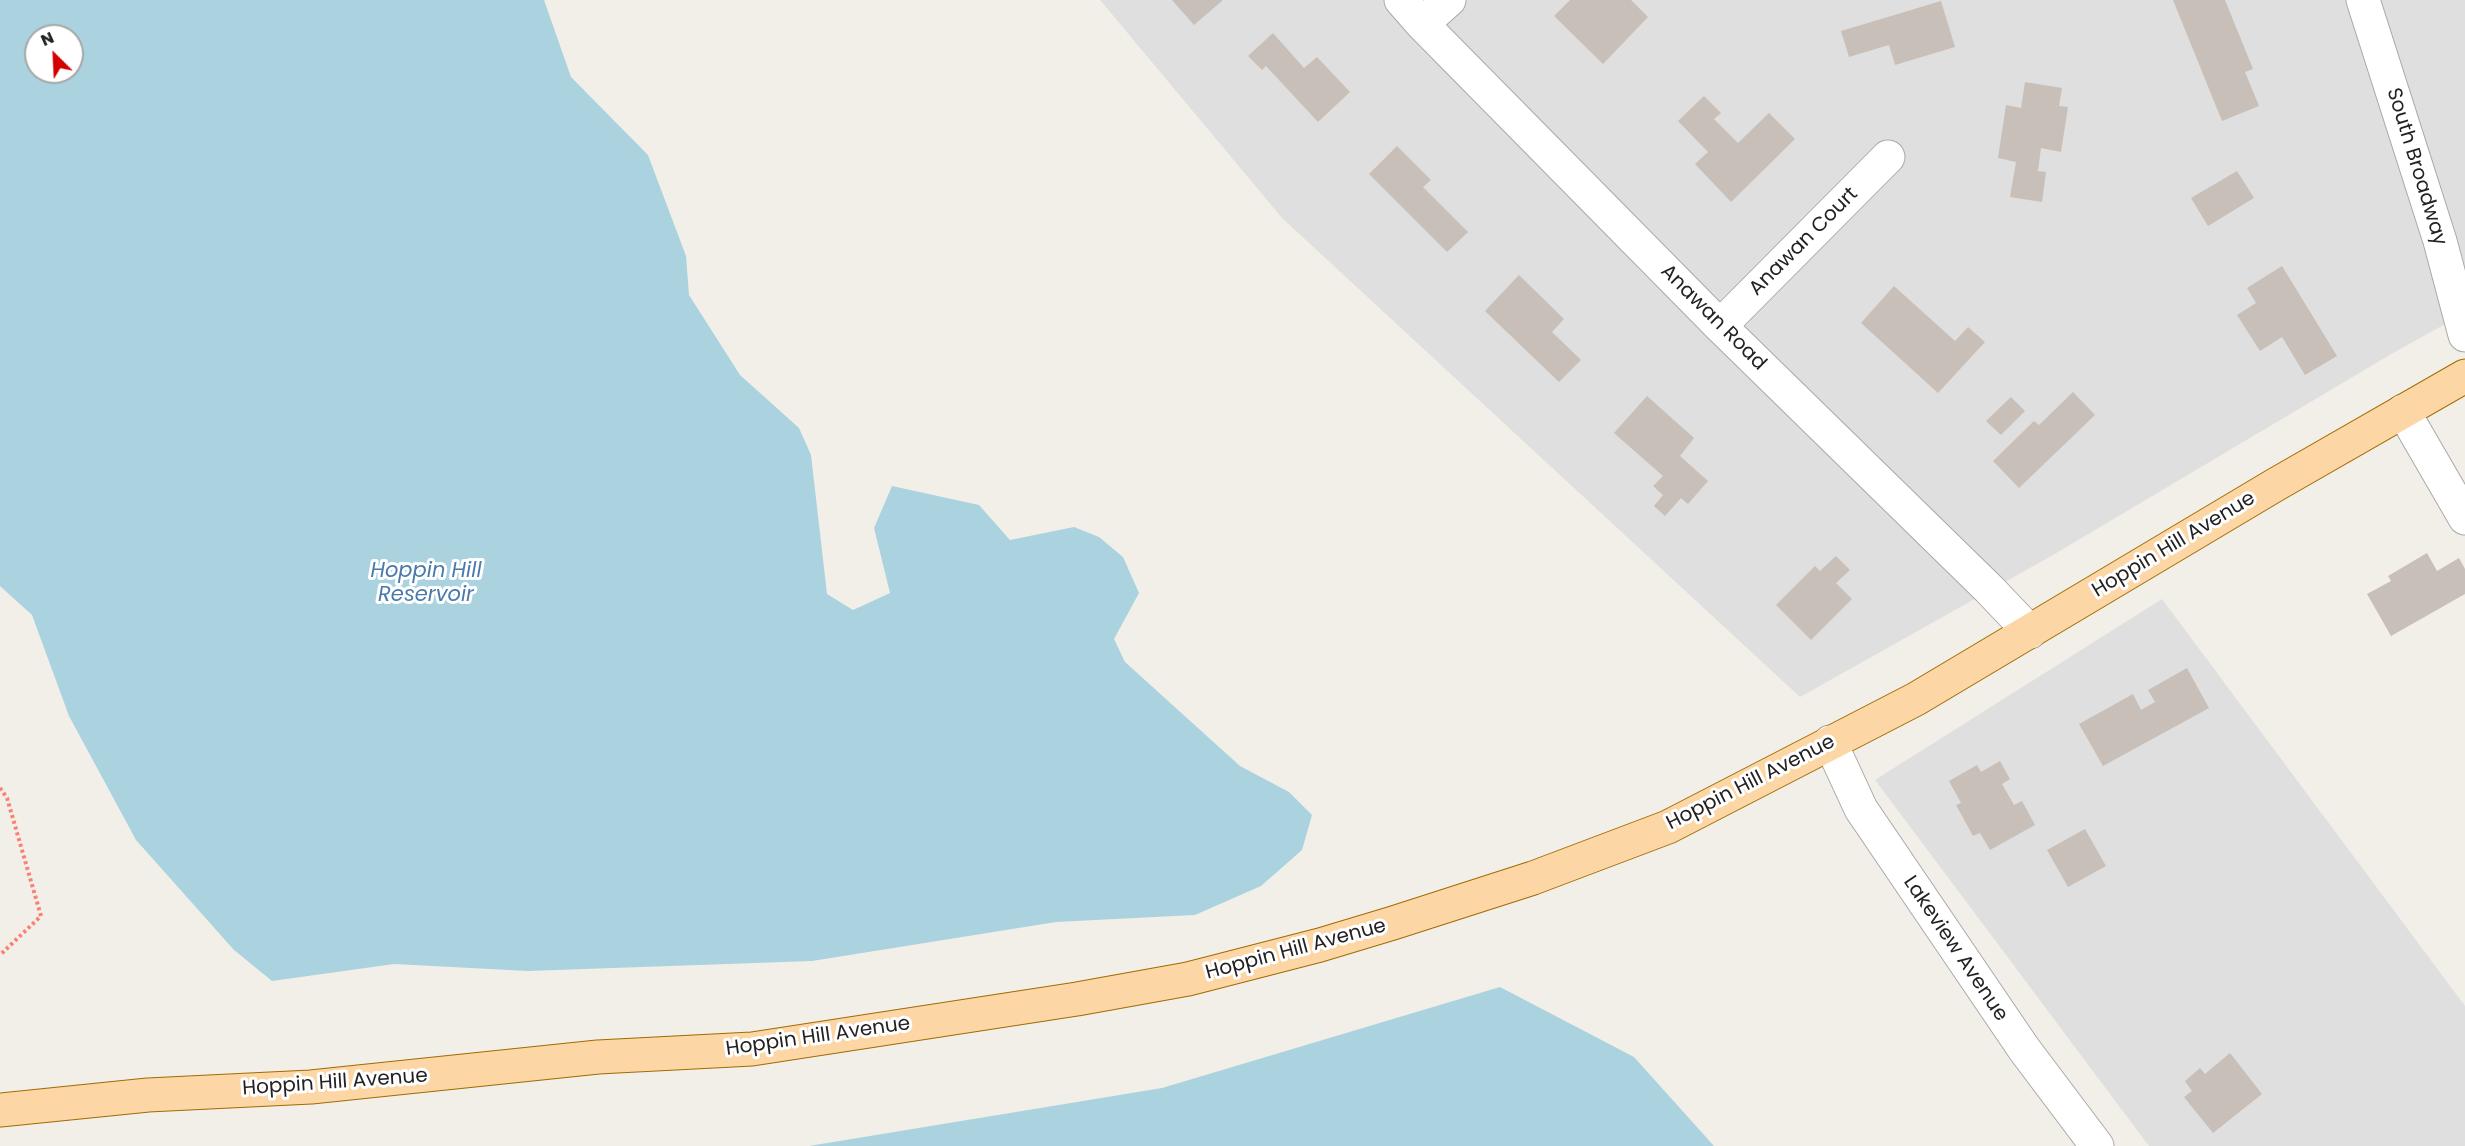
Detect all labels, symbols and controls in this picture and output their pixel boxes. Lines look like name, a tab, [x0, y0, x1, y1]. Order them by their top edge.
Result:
north arrow	[24, 24, 84, 84]
text: N	[37, 26, 57, 52]
street label: South Broadway	[2381, 85, 2451, 249]
street label: Anawan Court	[1745, 183, 1863, 301]
street label: Anawan Road	[1655, 260, 1771, 376]
street label: Hoppin Hill Avenue	[2088, 487, 2260, 603]
water label: Hoppin Hill Reservoir	[370, 559, 482, 609]
street label: Hoppin Hill Avenue	[1663, 730, 1839, 836]
street label: Lakeview Avenue	[1897, 872, 2013, 1026]
street label: Hoppin Hill Avenue	[1203, 914, 1389, 986]
street label: Hoppin Hill Avenue	[724, 1012, 912, 1062]
street label: Hoppin Hill Avenue	[241, 1065, 429, 1101]

